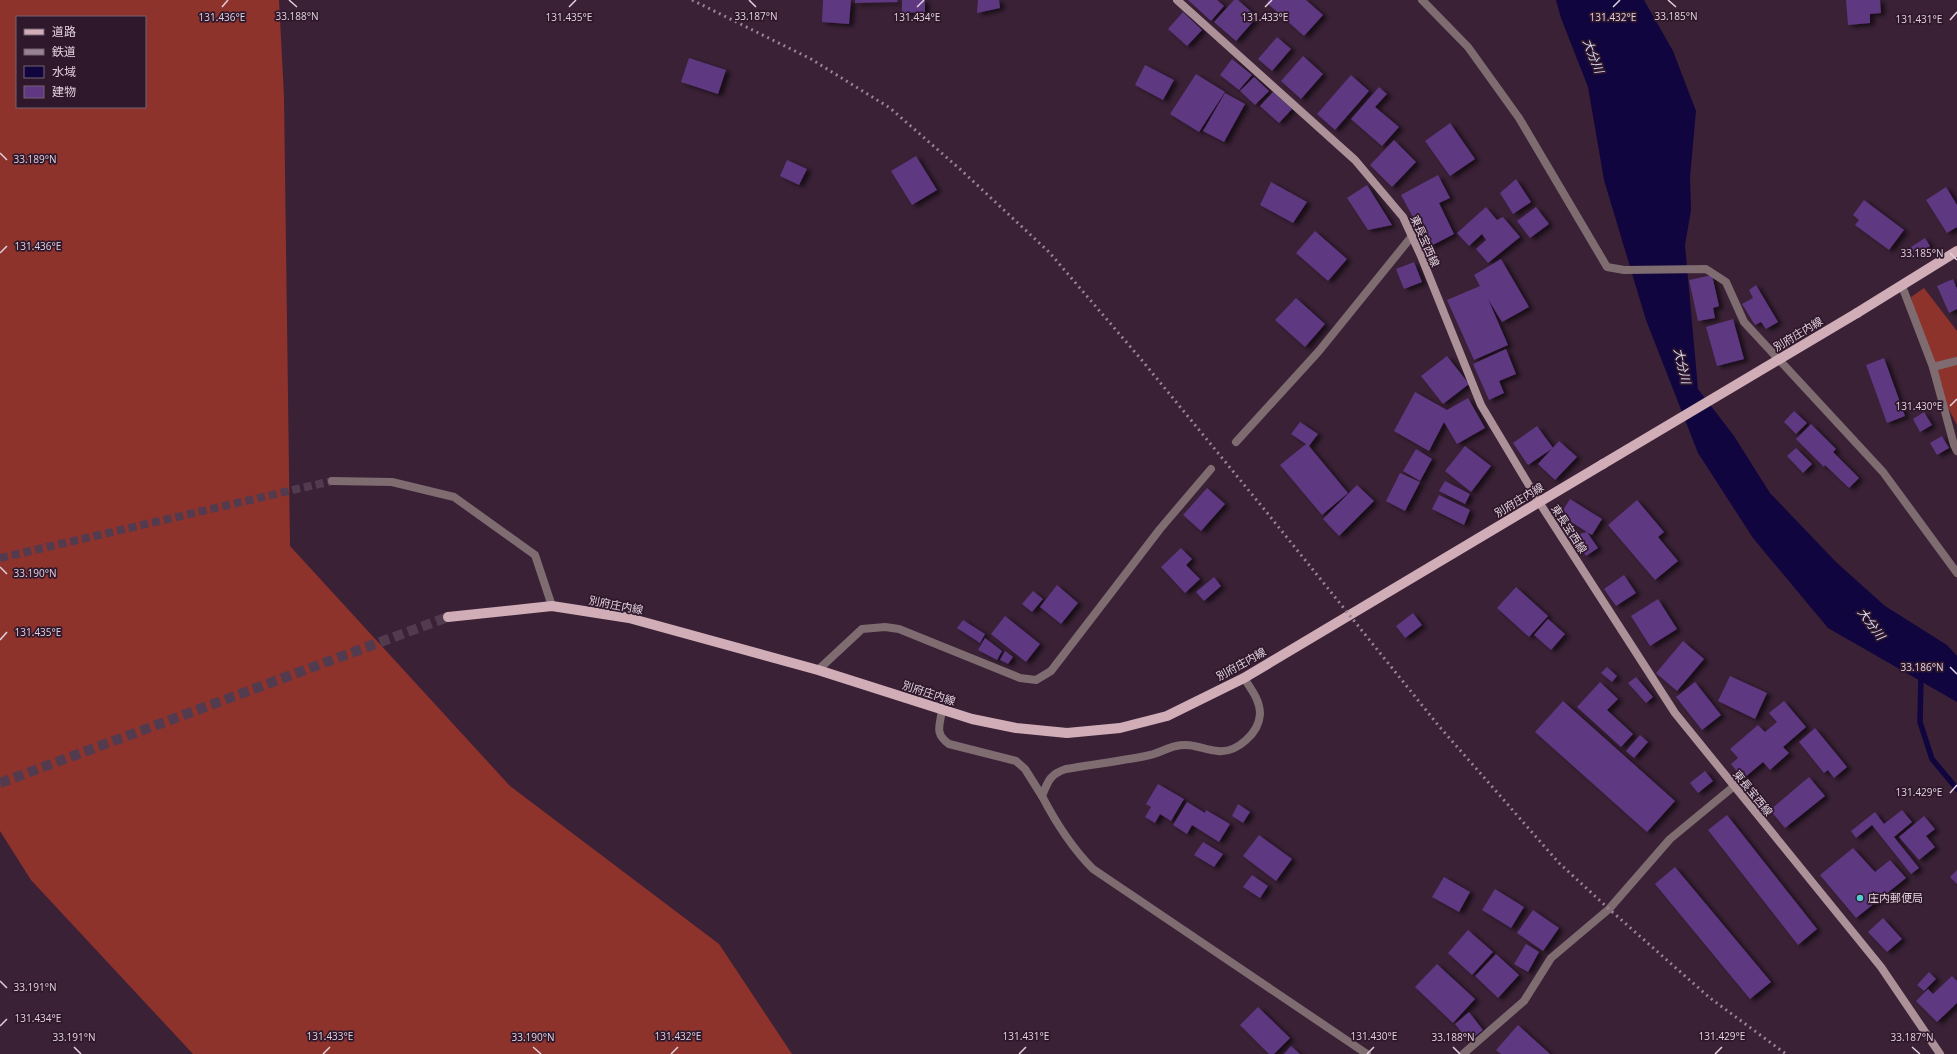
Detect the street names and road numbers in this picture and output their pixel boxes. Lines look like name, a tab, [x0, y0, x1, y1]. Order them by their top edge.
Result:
street label: 東長宝西線	[1407, 213, 1443, 269]
street label: 別府庄内線	[1770, 313, 1825, 354]
street label: 別府庄内線	[1491, 479, 1546, 520]
street label: 東長宝西線	[1548, 502, 1591, 556]
street label: 別府庄内線	[588, 592, 645, 617]
street label: 別府庄内線	[1213, 644, 1268, 683]
street label: 別府庄内線	[901, 677, 958, 708]
street label: 東長宝西線	[1730, 767, 1777, 819]

